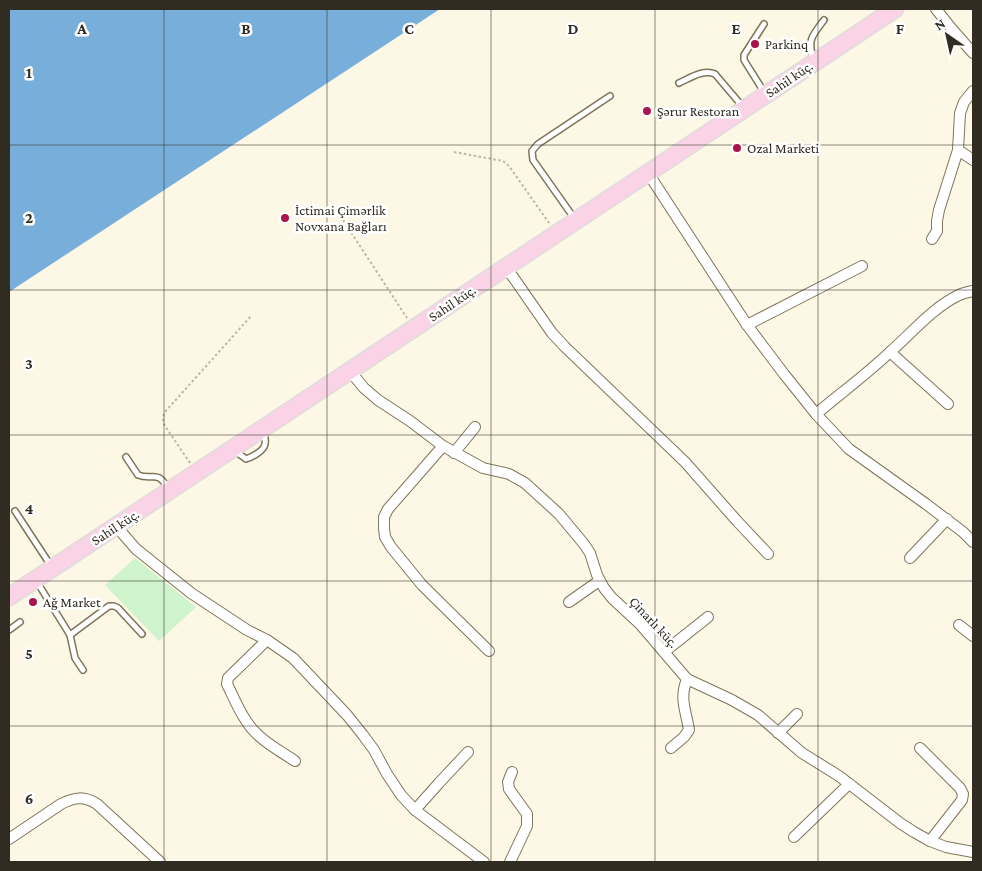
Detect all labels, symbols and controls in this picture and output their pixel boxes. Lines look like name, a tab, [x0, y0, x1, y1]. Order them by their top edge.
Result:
north arrow	[922, 10, 972, 60]
text: N	[931, 15, 949, 34]
text: A	[76, 20, 87, 37]
text: B	[241, 20, 251, 37]
text: C	[404, 20, 414, 37]
text: D	[567, 20, 579, 37]
text: E	[731, 20, 741, 37]
text: F	[896, 20, 905, 37]
place label: Parkinq	[765, 36, 809, 52]
marker: Parkinq	[749, 38, 761, 50]
street label: Sahil küç.	[762, 57, 816, 101]
text: 1	[26, 64, 32, 81]
place label: Şərur Restoran	[657, 103, 740, 119]
marker: Şərur Restoran	[641, 105, 653, 117]
place label: Ozal Marketi	[747, 140, 819, 156]
marker: Ozal Marketi	[731, 142, 743, 154]
place label: İctimai Çimərlik Novxana Bağları	[295, 202, 387, 234]
text: 2	[25, 209, 33, 226]
marker: İctimai Çimərlik Novxana Bağları	[279, 212, 291, 224]
street label: Sahil küç.	[425, 281, 479, 325]
text: 3	[25, 355, 33, 372]
text: 4	[25, 500, 34, 517]
street label: Sahil küç.	[88, 506, 142, 548]
street label: Çinarlı küç.	[626, 593, 682, 651]
place label: Ağ Market	[43, 594, 101, 610]
marker: Ağ Market	[27, 596, 39, 608]
text: 5	[25, 645, 33, 662]
text: 6	[25, 790, 33, 807]

